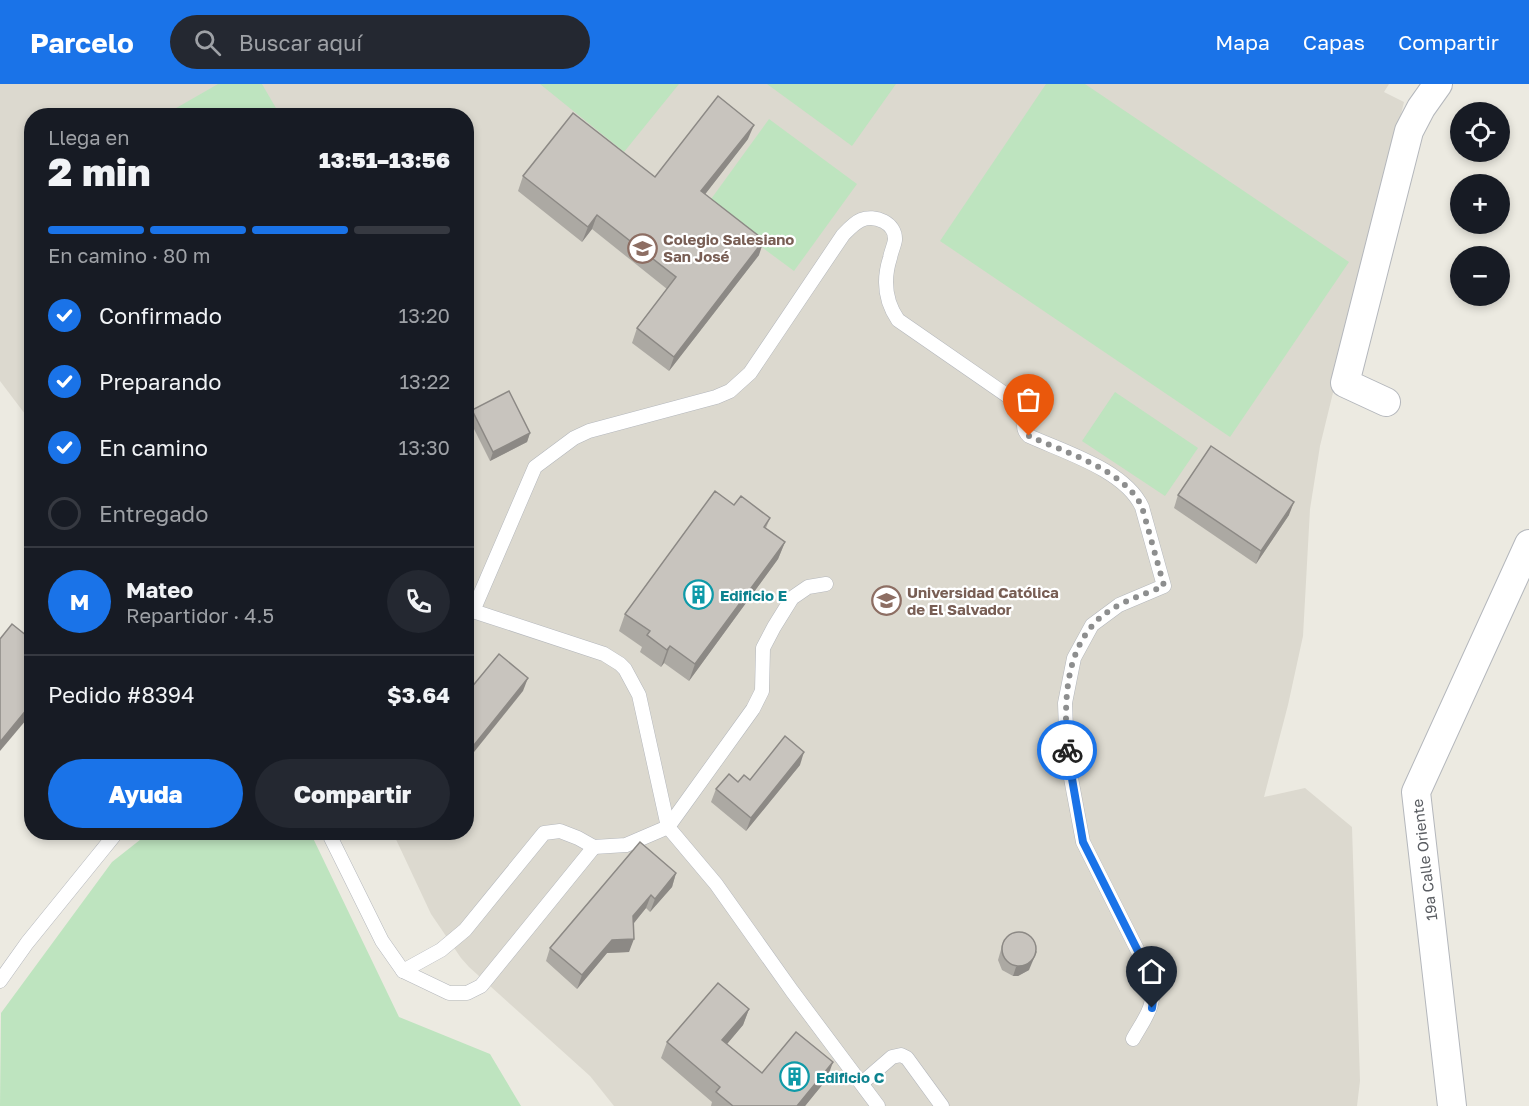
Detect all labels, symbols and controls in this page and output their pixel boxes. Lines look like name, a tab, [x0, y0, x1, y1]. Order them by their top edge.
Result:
search box	[170, 15, 590, 69]
text: Parcelo	[30, 26, 134, 59]
icon: search	[191, 26, 224, 59]
text: Buscar aquí	[239, 29, 362, 56]
text: Mapa	[1215, 29, 1270, 55]
text: Capas	[1303, 29, 1365, 55]
text: Compartir	[1398, 29, 1499, 55]
map controls	[1450, 102, 1510, 306]
button: locate	[1450, 102, 1510, 162]
text: Llega en	[48, 125, 130, 149]
text: 13:51–13:56	[319, 146, 450, 173]
text: 2 min	[48, 148, 151, 195]
button: +	[1450, 174, 1510, 234]
place label: Colegio Salesiano San José	[663, 230, 794, 265]
school or university icon: Colegio Salesiano San José	[626, 232, 658, 264]
text: En camino · 80 m	[48, 243, 210, 267]
button: −	[1450, 246, 1510, 306]
icon: check	[48, 299, 81, 332]
text: Confirmado	[99, 302, 222, 329]
text: 13:20	[399, 303, 450, 327]
icon: check	[48, 365, 81, 398]
text: Preparando	[99, 368, 222, 395]
text: 13:22	[399, 369, 450, 393]
pin	[1003, 374, 1054, 436]
icon: bag	[1012, 383, 1045, 416]
icon: check	[48, 431, 81, 464]
text: En camino	[99, 434, 208, 461]
text: 13:30	[399, 435, 450, 459]
text: Entregado	[99, 500, 208, 527]
button: phone	[387, 570, 450, 633]
text: Mateo	[126, 576, 193, 603]
building icon: Edificio E	[683, 579, 715, 611]
place label: Universidad Católica de El Salvador	[907, 583, 1059, 618]
school or university icon: Universidad Católica de El Salvador	[870, 585, 902, 617]
place label: Edificio E	[720, 586, 787, 604]
text: M	[70, 588, 89, 615]
text: Repartidor · 4.5	[126, 603, 274, 627]
text: Pedido #8394	[48, 681, 195, 708]
text: $3.64	[387, 681, 450, 708]
courier	[1037, 720, 1097, 780]
icon: bike	[1051, 734, 1084, 767]
button: Ayuda	[48, 759, 243, 828]
button: Compartir	[255, 759, 450, 828]
street label: 19a Calle Oriente	[1408, 798, 1440, 922]
pin	[1126, 946, 1177, 1008]
icon: home	[1135, 955, 1168, 988]
building icon: Edificio C	[779, 1061, 811, 1093]
place label: Edificio C	[816, 1068, 885, 1086]

